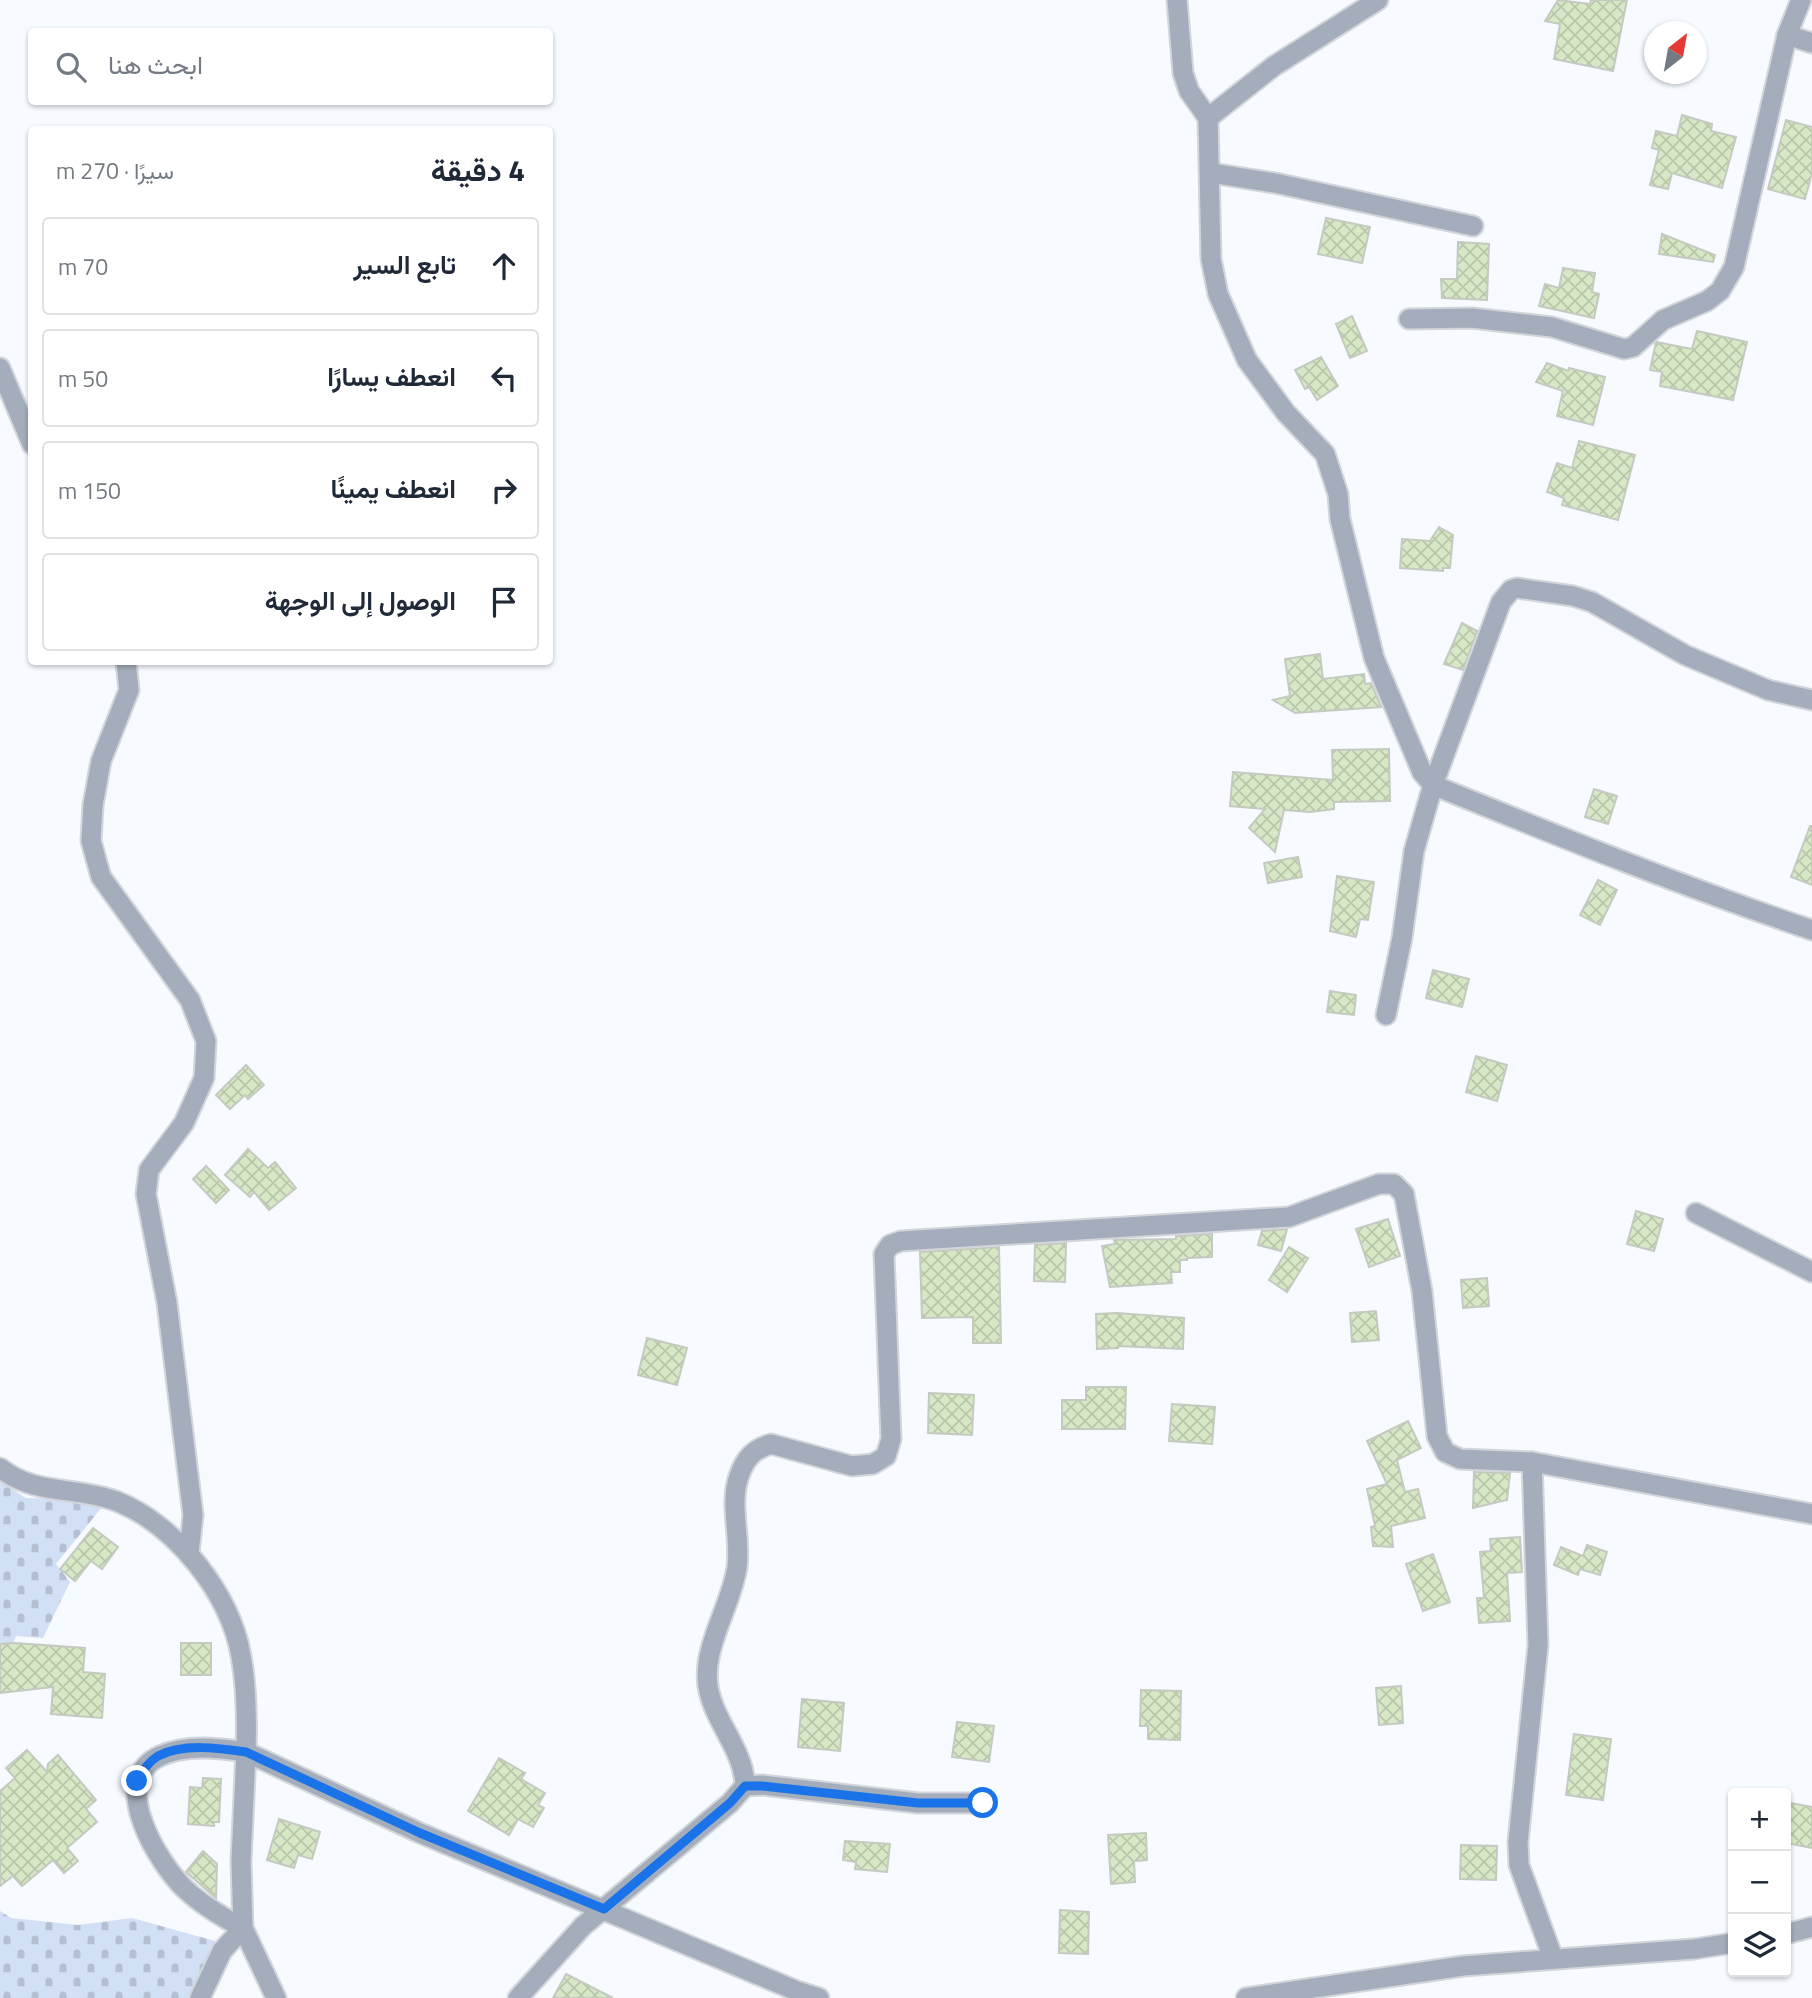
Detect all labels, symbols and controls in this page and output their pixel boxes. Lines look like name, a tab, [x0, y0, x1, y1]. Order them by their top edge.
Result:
north arrow	[1644, 21, 1707, 84]
search box	[28, 28, 553, 105]
text: ابحث هنا	[108, 45, 203, 84]
icon: search	[52, 48, 90, 86]
text: 4 دقيقة	[431, 147, 525, 193]
text: سيرًا · 270 m	[56, 153, 174, 188]
text: تابع السير	[353, 245, 456, 284]
icon: ahead	[485, 247, 523, 285]
text: 70 m	[58, 249, 108, 284]
text: انعطف يسارًا	[327, 357, 456, 396]
icon: left	[485, 359, 523, 397]
text: 50 m	[58, 361, 108, 396]
text: انعطف يمينًا	[330, 469, 456, 508]
icon: right	[485, 471, 523, 509]
text: 150 m	[58, 473, 121, 508]
text: الوصول إلى الوجهة	[265, 581, 456, 620]
icon: arrive	[485, 583, 523, 621]
route end	[121, 1765, 152, 1796]
route start	[967, 1787, 998, 1818]
map controls	[1728, 1788, 1791, 1977]
button: +	[1728, 1788, 1791, 1851]
button: −	[1728, 1851, 1791, 1914]
button: layers	[1728, 1914, 1791, 1977]

